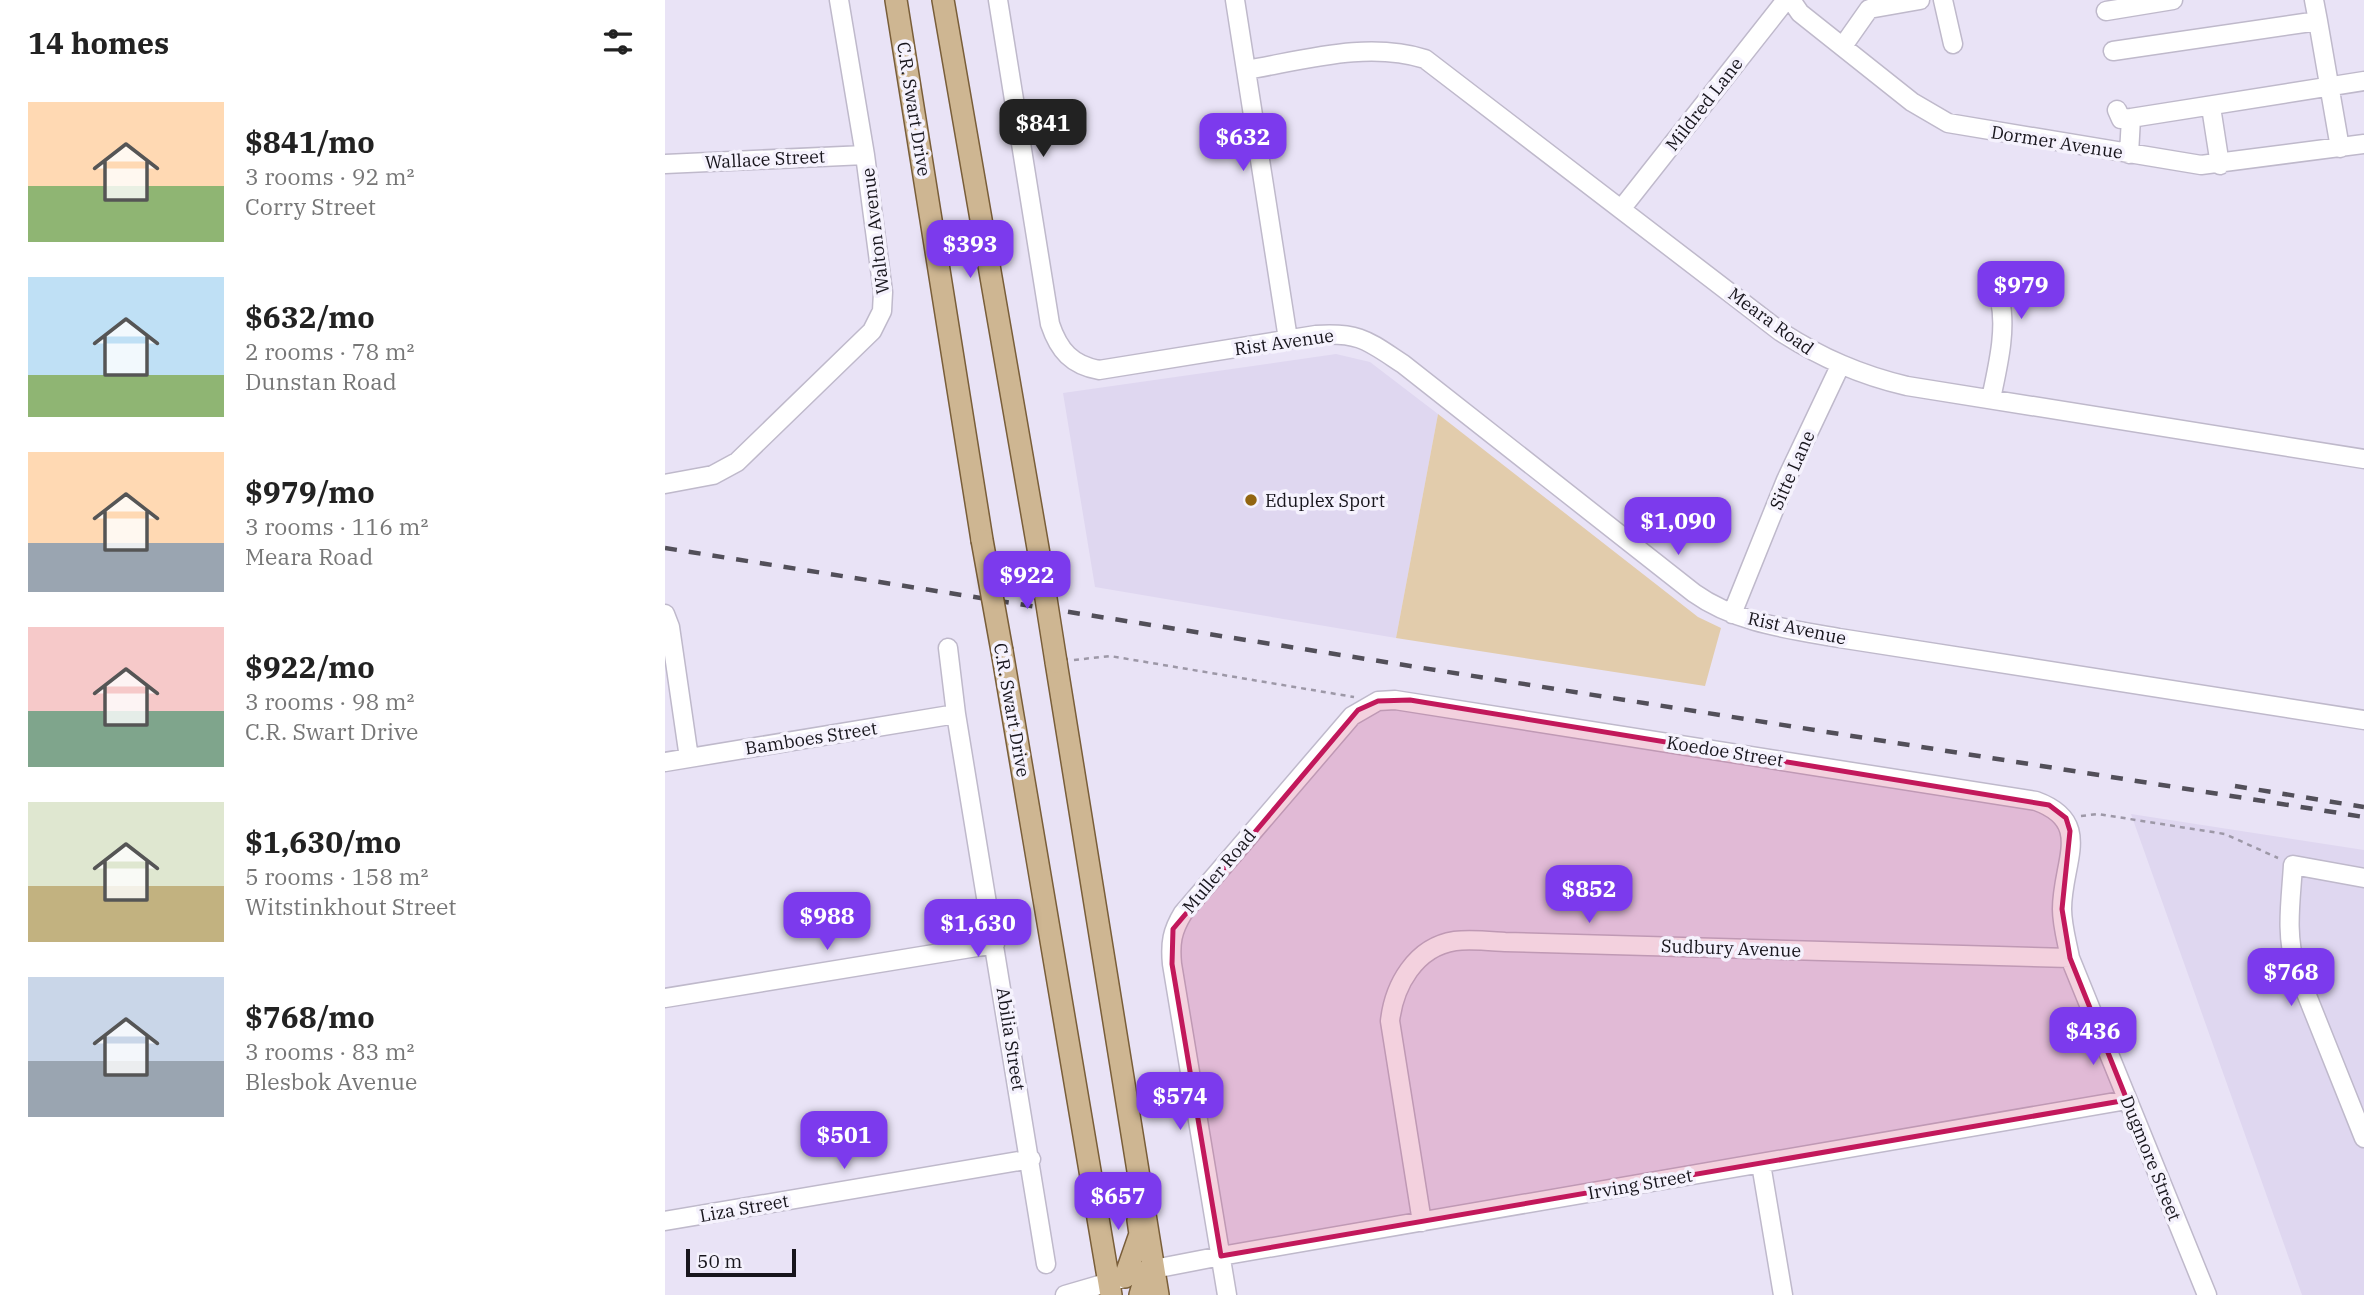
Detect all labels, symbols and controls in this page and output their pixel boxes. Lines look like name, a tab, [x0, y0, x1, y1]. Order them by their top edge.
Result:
text: 14 homes	[28, 23, 169, 62]
icon: filters	[599, 23, 637, 61]
street label: C.R. Swart Drive	[892, 40, 936, 178]
street label: Mildred Lane	[1660, 53, 1748, 155]
pin: $841	[1002, 100, 1084, 159]
text: $841	[1015, 107, 1071, 137]
pin: $632	[1202, 114, 1284, 173]
street label: Dormer Avenue	[1989, 120, 2125, 164]
text: $632	[1215, 121, 1271, 151]
text: $841/mo	[245, 122, 375, 161]
icon: home	[84, 130, 168, 214]
street label: Wallace Street	[704, 144, 826, 174]
text: 3 rooms · 92 m²	[245, 161, 415, 191]
street label: Walton Avenue	[856, 167, 894, 295]
text: Corry Street	[245, 191, 376, 221]
pin: $393	[929, 220, 1011, 280]
text: $393	[942, 228, 998, 258]
pin: $979	[1980, 262, 2062, 321]
text: $979	[1993, 269, 2049, 299]
street label: Meara Road	[1724, 282, 1818, 360]
text: $632/mo	[245, 297, 375, 336]
icon: home	[84, 305, 168, 389]
street label: Rist Avenue	[1233, 324, 1335, 360]
text: 2 rooms · 78 m²	[245, 336, 415, 366]
text: Dunstan Road	[245, 366, 397, 396]
street label: Sitte Lane	[1764, 427, 1820, 513]
text: $979/mo	[245, 472, 375, 511]
icon: home	[84, 480, 168, 564]
place label: Eduplex Sport	[1265, 489, 1385, 512]
marker: Eduplex Sport	[1243, 492, 1259, 508]
pin: $1,090	[1621, 498, 1735, 557]
text: $1,090	[1640, 505, 1716, 535]
text: 3 rooms · 116 m²	[245, 511, 428, 541]
text: Meara Road	[245, 541, 373, 571]
pin: $922	[986, 552, 1068, 611]
text: $922	[999, 559, 1055, 589]
street label: Rist Avenue	[1746, 606, 1848, 650]
street label: C.R. Swart Drive	[989, 641, 1035, 779]
text: $922/mo	[245, 647, 375, 686]
icon: home	[84, 655, 168, 739]
text: 3 rooms · 98 m²	[245, 686, 415, 716]
text: C.R. Swart Drive	[245, 716, 418, 746]
street label: Bamboes Street	[743, 716, 879, 760]
street label: Koedoe Street	[1665, 730, 1785, 772]
text: $1,630/mo	[245, 822, 401, 861]
street label: Muller Road	[1177, 824, 1261, 918]
icon: home	[84, 830, 168, 914]
text: 5 rooms · 158 m²	[245, 861, 428, 891]
pin: $852	[1548, 866, 1630, 925]
text: $852	[1561, 873, 1617, 903]
text: Witstinkhout Street	[245, 891, 456, 921]
pin: $988	[786, 892, 868, 952]
text: $988	[799, 900, 855, 930]
pin: $1,630	[921, 900, 1035, 959]
text: $1,630	[940, 907, 1016, 937]
street label: Sudbury Avenue	[1661, 934, 1801, 962]
pin: $768	[2250, 948, 2332, 1008]
text: $768	[2263, 956, 2319, 986]
street label: Abilia Street	[991, 986, 1031, 1092]
text: $768/mo	[245, 997, 375, 1036]
icon: home	[84, 1005, 168, 1089]
pin: $436	[2052, 1007, 2134, 1067]
text: $436	[2065, 1015, 2121, 1045]
text: 3 rooms · 83 m²	[245, 1036, 415, 1066]
text: Blesbok Avenue	[245, 1066, 417, 1096]
pin: $574	[1139, 1072, 1221, 1132]
text: $574	[1152, 1080, 1208, 1110]
street label: Dugmore Street	[2115, 1092, 2187, 1224]
pin: $501	[803, 1112, 885, 1171]
text: $501	[816, 1119, 872, 1149]
street label: Irving Street	[1586, 1163, 1694, 1205]
pin: $657	[1077, 1172, 1159, 1232]
text: $657	[1090, 1180, 1146, 1210]
street label: Liza Street	[698, 1189, 790, 1227]
scale bar	[686, 1246, 796, 1278]
text: 50 m	[697, 1249, 742, 1273]

